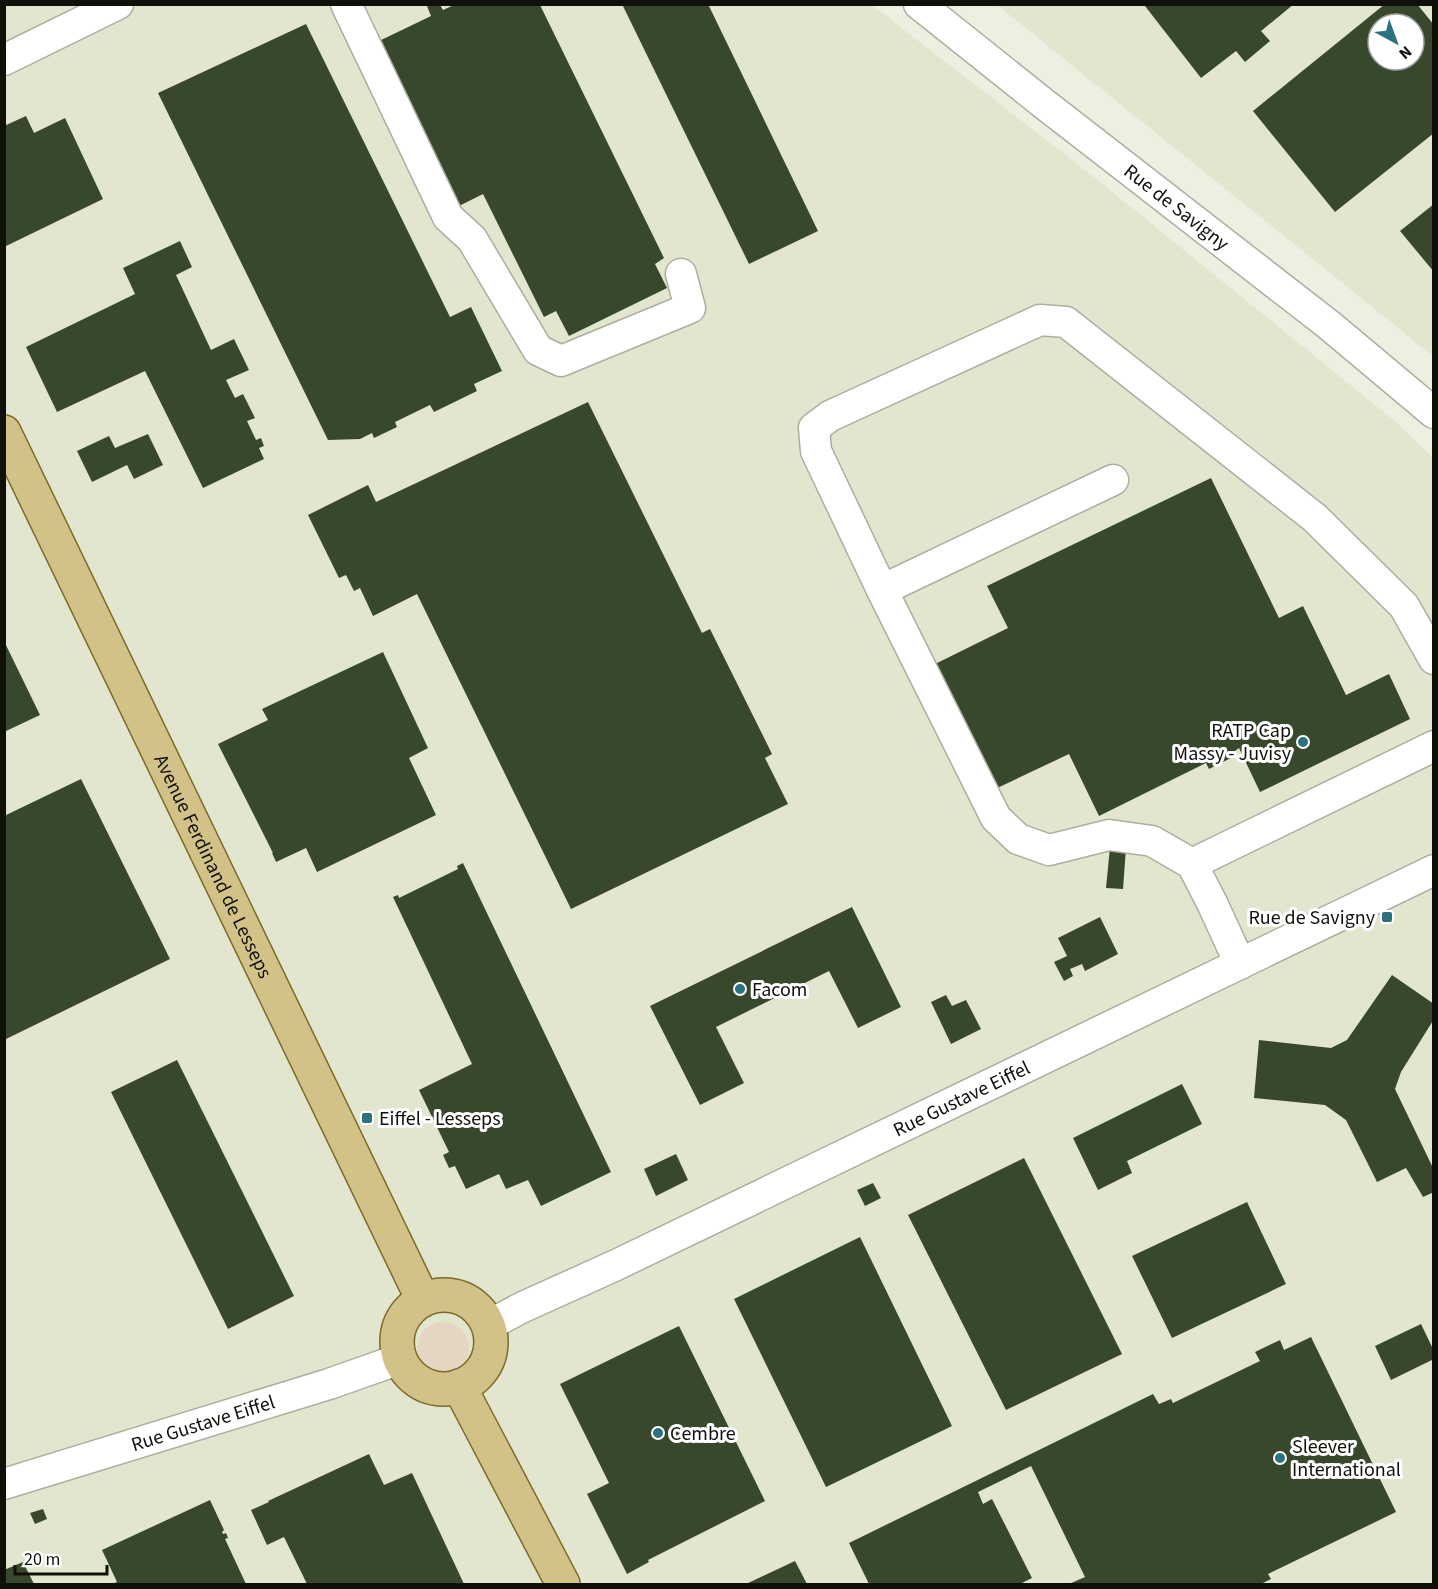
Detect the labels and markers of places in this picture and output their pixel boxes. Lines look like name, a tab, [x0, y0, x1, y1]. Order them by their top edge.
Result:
place label: RATP Cap Massy - Juvisy	[1174, 717, 1292, 768]
marker: RATP Cap Massy - Juvisy	[1296, 735, 1310, 749]
place label: Rue de Savigny	[1248, 904, 1376, 932]
marker: Rue de Savigny	[1380, 910, 1394, 924]
place label: Facom	[752, 976, 807, 1004]
marker: Facom	[733, 982, 747, 996]
place label: Eiffel - Lesseps	[379, 1105, 501, 1133]
marker: Eiffel - Lesseps	[360, 1111, 374, 1125]
place label: Cembre	[670, 1420, 736, 1448]
marker: Cembre	[651, 1426, 665, 1440]
place label: Sleever International	[1292, 1433, 1401, 1484]
marker: Sleever International	[1273, 1451, 1287, 1465]

